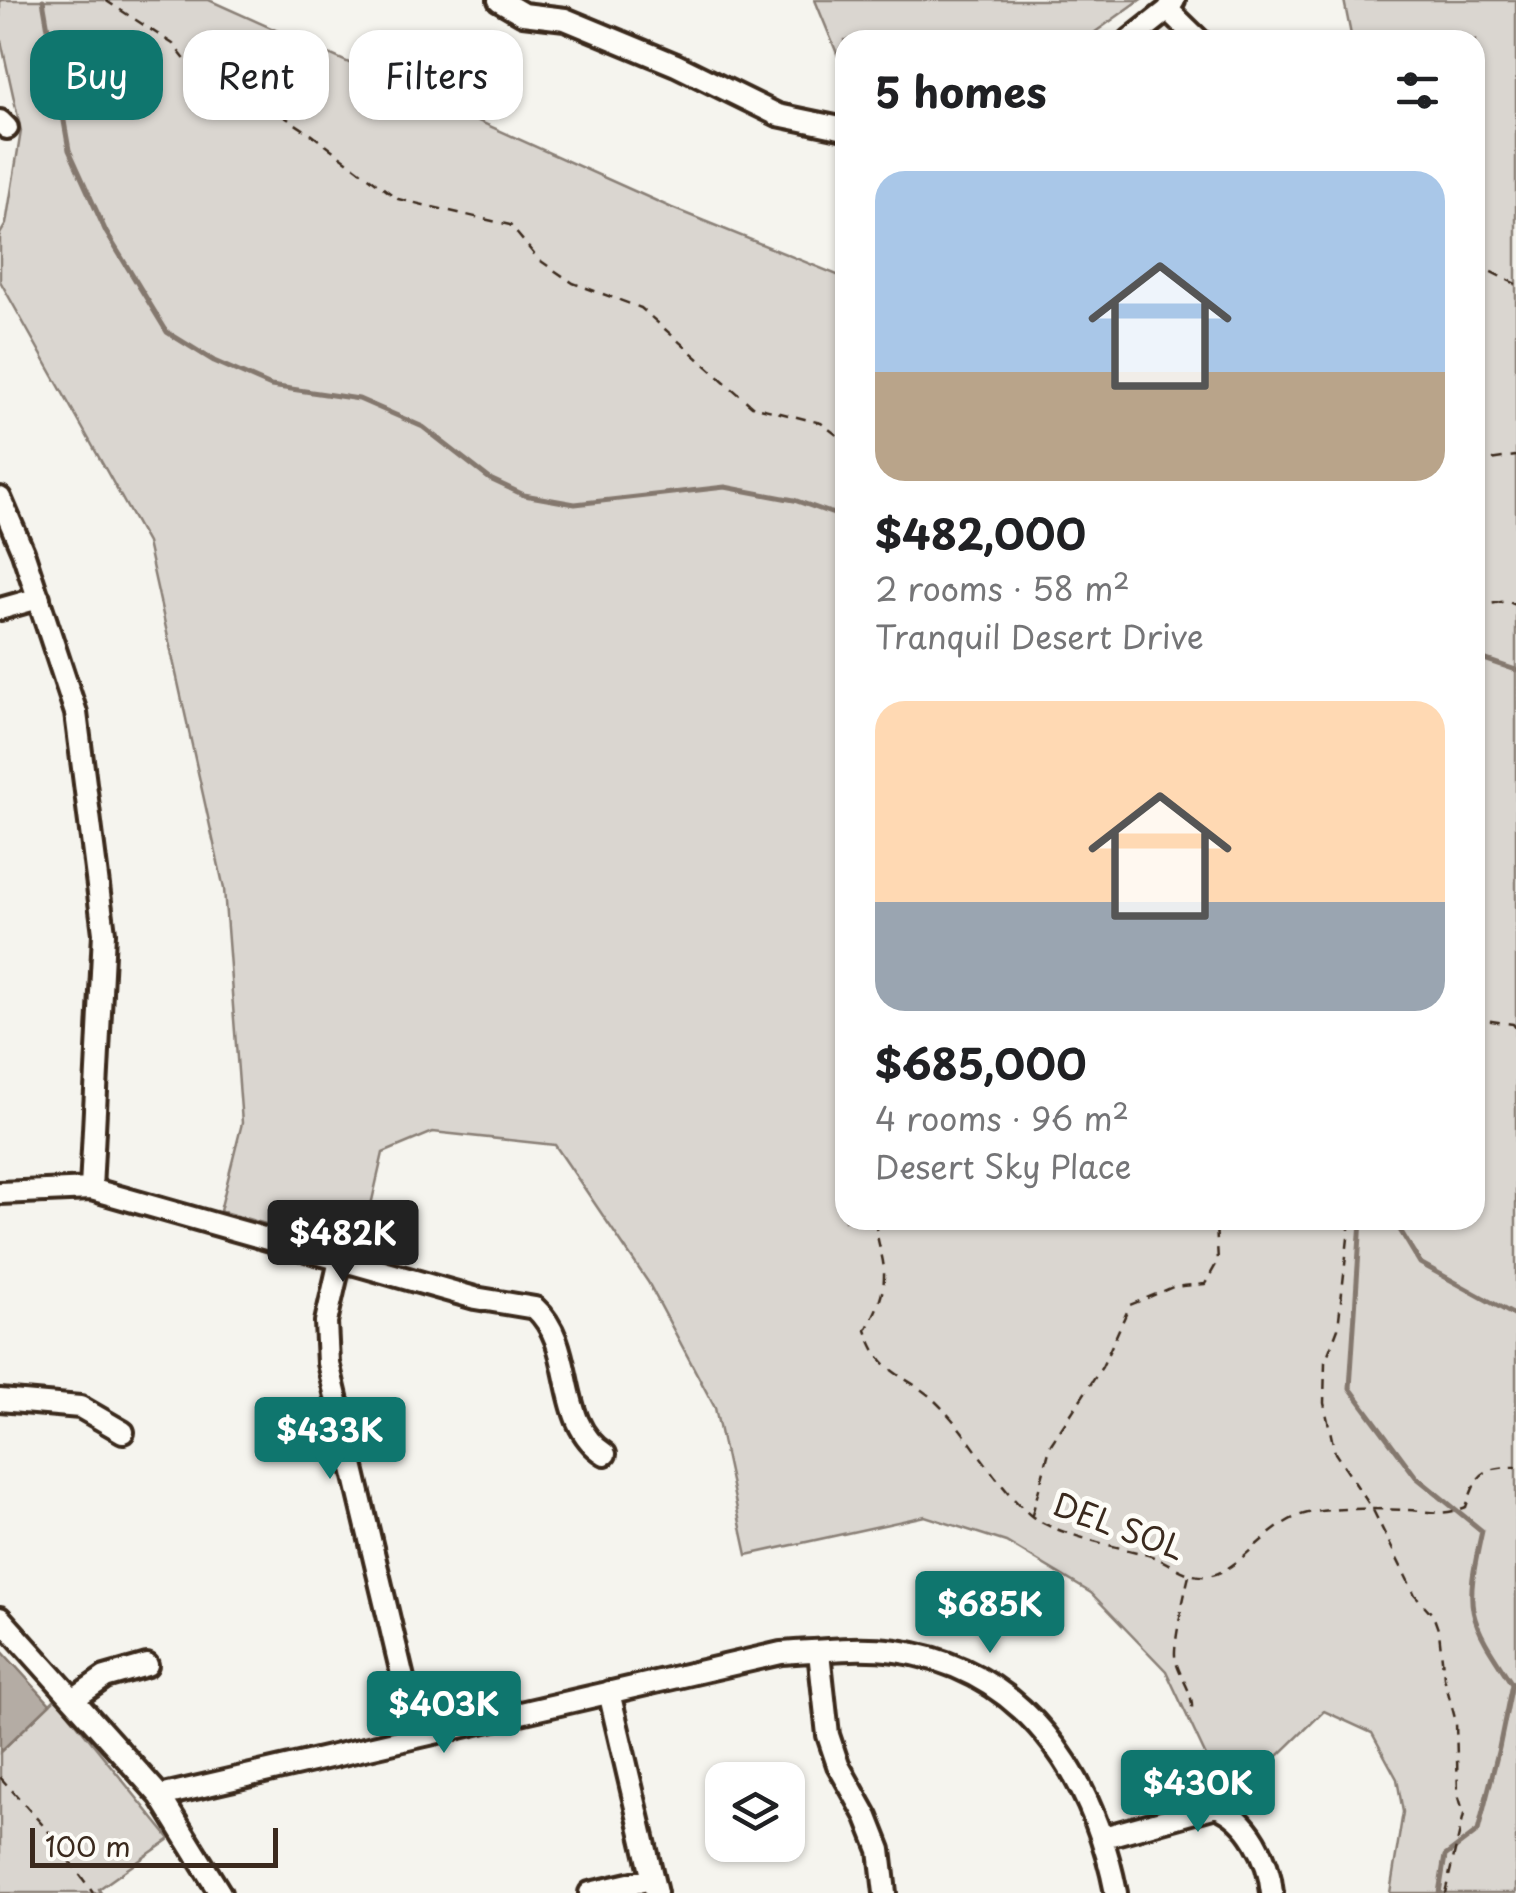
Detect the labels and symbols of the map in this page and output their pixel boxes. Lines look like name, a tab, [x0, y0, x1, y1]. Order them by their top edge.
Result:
pin: $482K	[273, 1200, 413, 1285]
pin: $433K	[260, 1397, 400, 1482]
street label: DEL SOL	[1047, 1479, 1191, 1571]
pin: $685K	[920, 1571, 1060, 1656]
pin: $403K	[374, 1671, 514, 1756]
pin: $430K	[1128, 1750, 1268, 1835]
scale bar	[30, 1823, 278, 1868]

